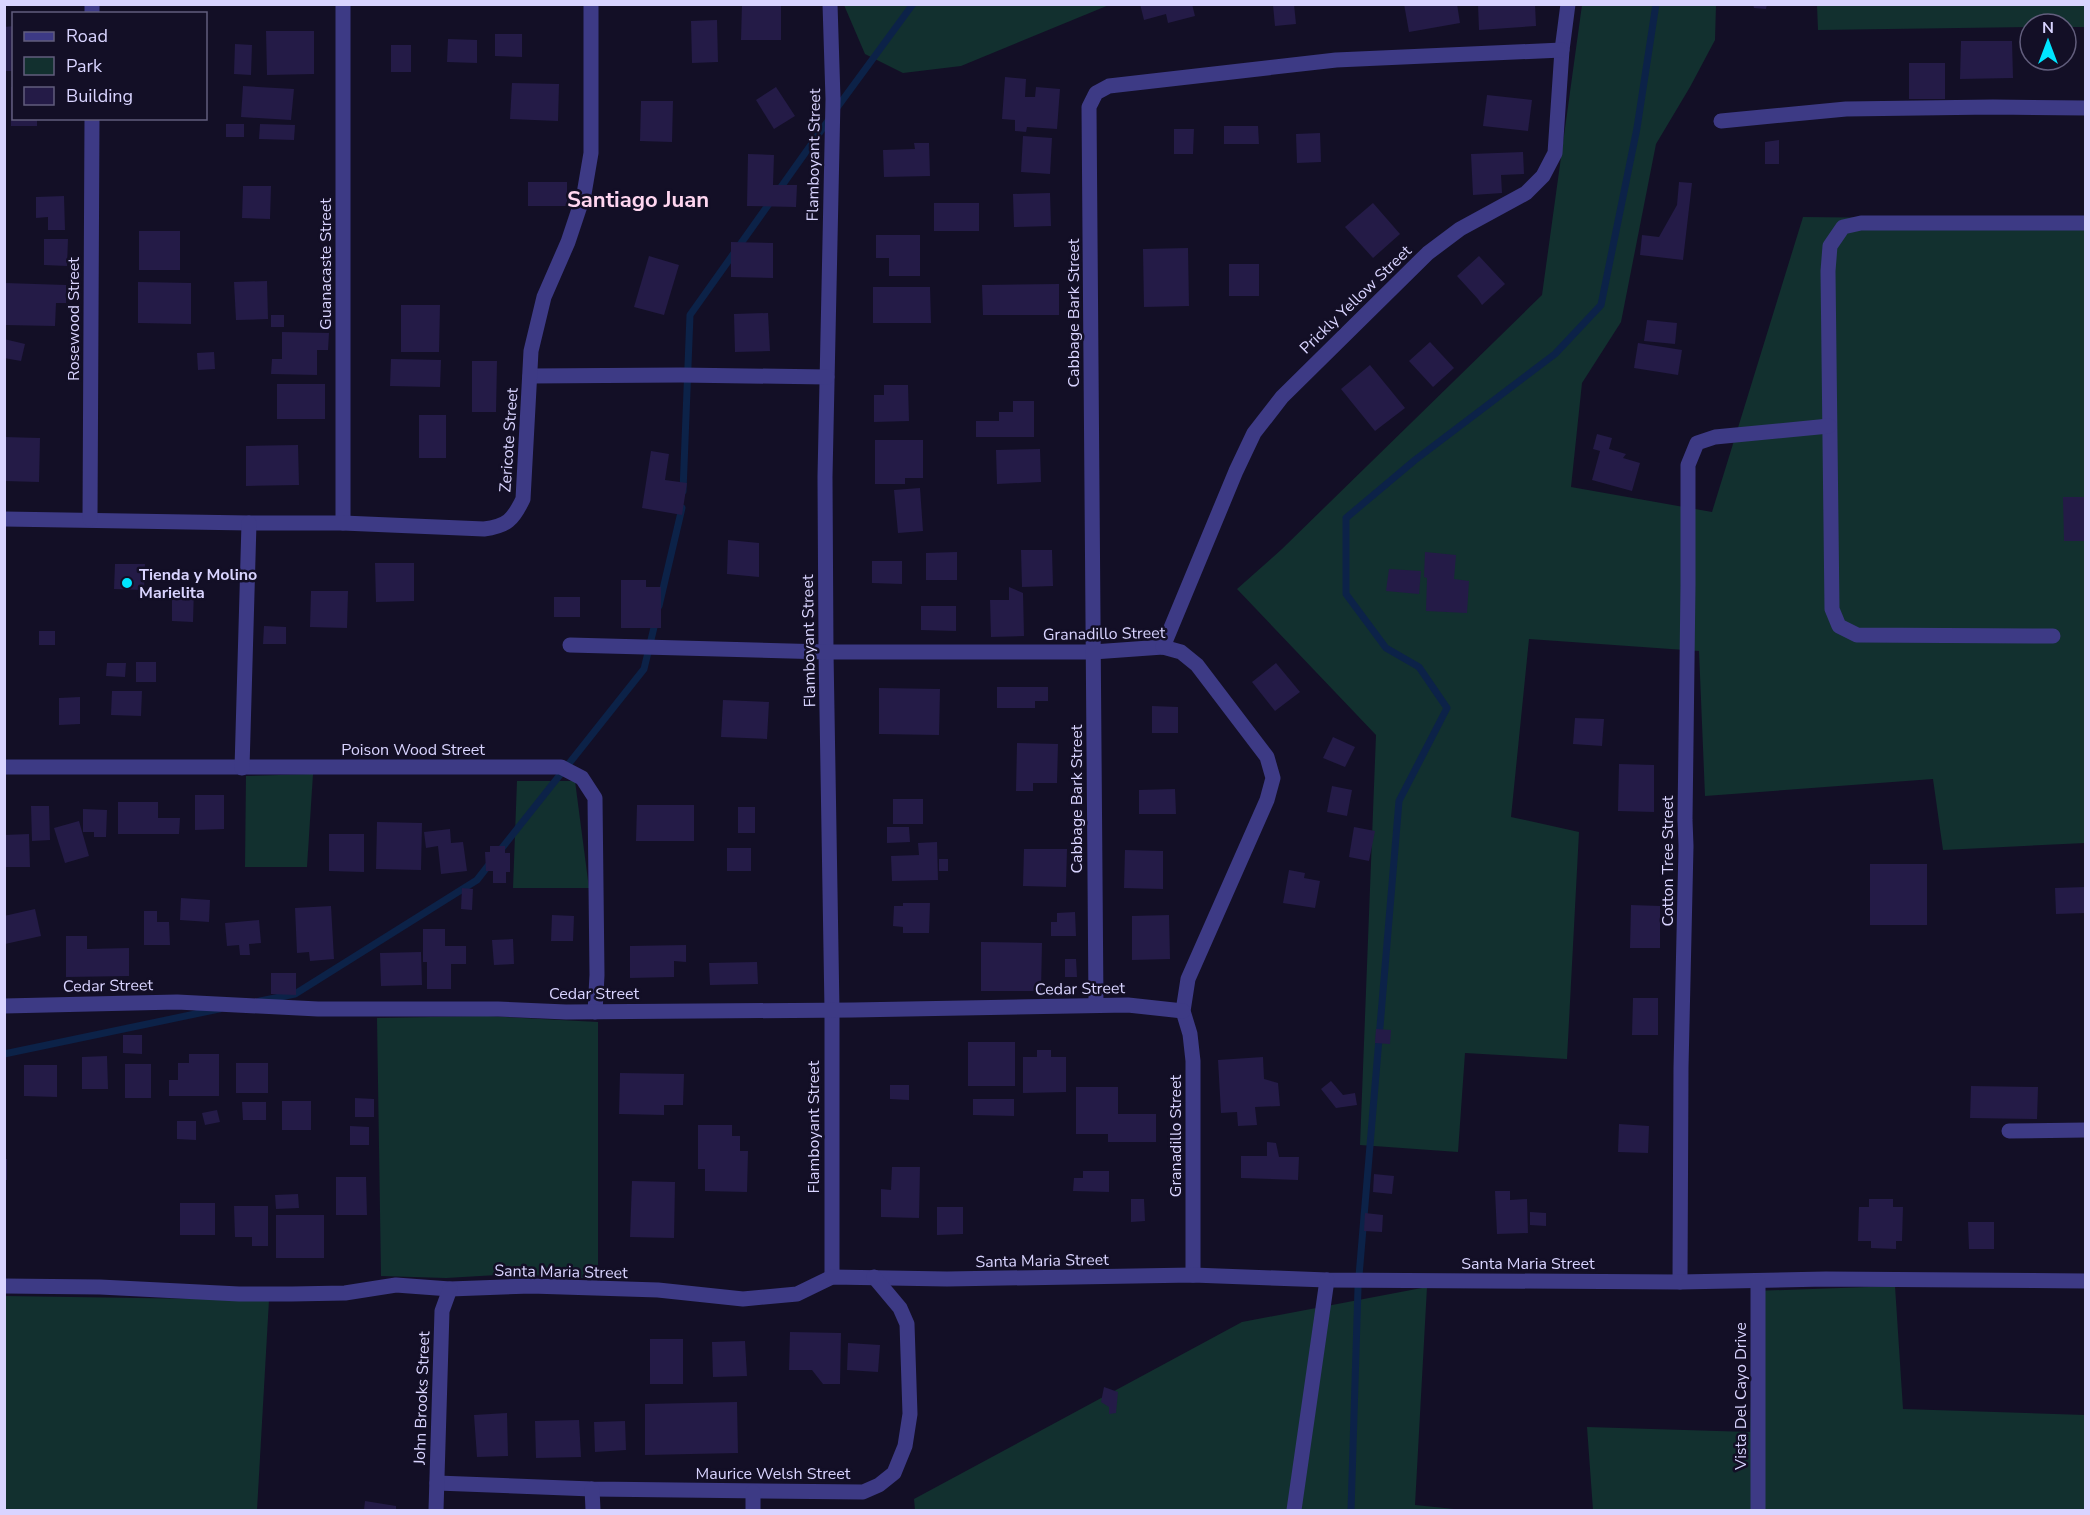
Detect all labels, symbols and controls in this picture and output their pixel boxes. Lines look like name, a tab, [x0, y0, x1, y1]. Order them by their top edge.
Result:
legend	[12, 12, 207, 120]
north arrow	[2018, 12, 2078, 72]
text: N	[2042, 17, 2054, 39]
text: Road	[66, 24, 108, 48]
text: Park	[66, 54, 103, 78]
text: Building	[66, 84, 133, 108]
street label: Flamboyant Street	[802, 88, 826, 222]
district label: Santiago Juan	[567, 185, 709, 215]
street label: Guanacaste Street	[315, 198, 337, 330]
street label: Cabbage Bark Street	[1063, 238, 1085, 387]
street label: Prickly Yellow Street	[1295, 240, 1417, 359]
street label: Rosewood Street	[63, 257, 85, 381]
street label: Zericote Street	[494, 387, 524, 493]
place label: Tienda y Molino Marielita	[139, 564, 257, 604]
street label: Flamboyant Street	[797, 574, 821, 708]
marker: Tienda y Molino Marielita	[120, 576, 134, 590]
street label: Granadillo Street	[1043, 622, 1166, 646]
street label: Cabbage Bark Street	[1066, 724, 1088, 873]
street label: Poison Wood Street	[341, 739, 485, 761]
street label: Cotton Tree Street	[1657, 795, 1679, 926]
street label: Cedar Street	[63, 974, 154, 998]
street label: Cedar Street	[1035, 977, 1126, 1001]
street label: Cedar Street	[549, 983, 639, 1005]
street label: Flamboyant Street	[803, 1060, 825, 1193]
street label: Granadillo Street	[1165, 1074, 1187, 1197]
street label: Santa Maria Street	[975, 1249, 1109, 1273]
street label: Santa Maria Street	[1461, 1253, 1595, 1275]
street label: Santa Maria Street	[494, 1260, 628, 1284]
street label: Vista Del Cayo Drive	[1730, 1322, 1752, 1471]
street label: John Brooks Street	[409, 1330, 435, 1466]
street label: Maurice Welsh Street	[696, 1463, 851, 1485]

